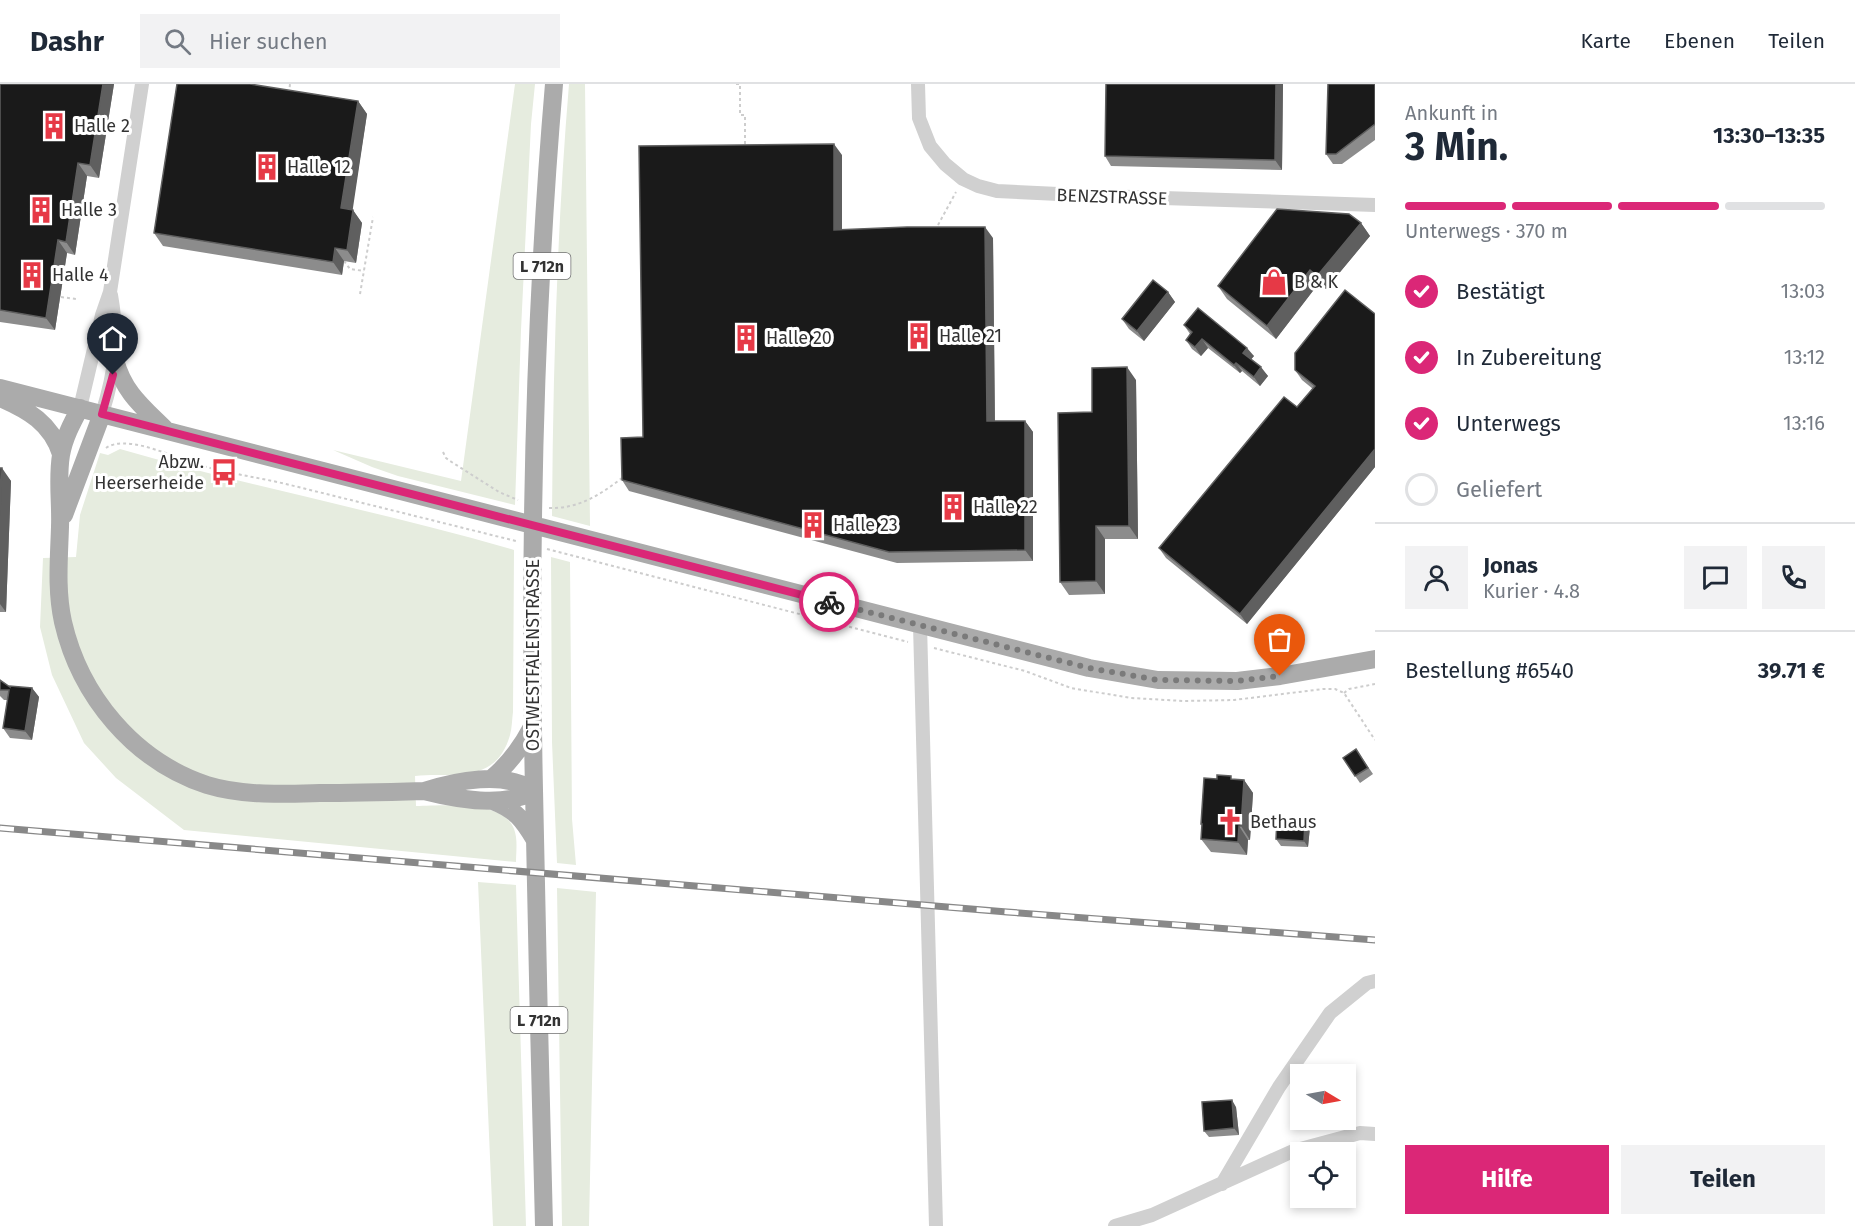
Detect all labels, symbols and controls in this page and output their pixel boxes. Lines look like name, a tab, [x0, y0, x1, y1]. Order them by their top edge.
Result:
search box	[140, 14, 560, 68]
text: Dashr	[30, 25, 104, 58]
icon: search	[161, 25, 194, 58]
text: Hier suchen	[209, 28, 328, 55]
text: Karte	[1580, 28, 1631, 54]
text: Ebenen	[1664, 28, 1735, 54]
text: Teilen	[1768, 28, 1825, 54]
text: Ankunft in	[1405, 101, 1498, 125]
building icon: Halle 2	[39, 111, 69, 141]
place label: Halle 2	[74, 115, 130, 137]
text: 13:30–13:35	[1713, 122, 1825, 149]
text: 3 Min.	[1405, 124, 1508, 170]
building icon: Halle 12	[252, 152, 282, 182]
place label: Halle 12	[287, 156, 351, 178]
street label: BENZSTRASSE	[1056, 184, 1168, 210]
building icon: Halle 3	[26, 195, 56, 225]
place label: Halle 3	[61, 199, 117, 221]
text: Unterwegs · 370 m	[1405, 219, 1568, 243]
road number: L 712n	[514, 253, 570, 279]
building icon: Halle 4	[17, 260, 47, 290]
place label: Halle 4	[52, 264, 109, 286]
shop icon: B & K	[1259, 267, 1289, 297]
place label: B & K	[1294, 271, 1339, 293]
icon: check	[1405, 275, 1438, 308]
text: Bestätigt	[1456, 278, 1545, 305]
text: 13:03	[1781, 279, 1825, 303]
pin	[87, 313, 138, 375]
building icon: Halle 21	[904, 321, 934, 351]
icon: home	[96, 322, 129, 355]
building icon: Halle 20	[731, 323, 761, 353]
place label: Halle 21	[939, 325, 1002, 347]
place label: Halle 20	[766, 327, 832, 349]
icon: check	[1405, 341, 1438, 374]
text: In Zubereitung	[1456, 344, 1601, 371]
text: 13:12	[1784, 345, 1825, 369]
icon: check	[1405, 407, 1438, 440]
text: Unterwegs	[1456, 410, 1561, 437]
text: 13:16	[1783, 411, 1825, 435]
place label: Abzw. Heerserheide	[94, 451, 204, 494]
bus stop icon: Abzw. Heerserheide	[209, 457, 239, 487]
text: Geliefert	[1456, 476, 1542, 503]
building icon: Halle 22	[938, 492, 968, 522]
place label: Halle 22	[973, 496, 1038, 518]
building icon: Halle 23	[798, 510, 828, 540]
place label: Halle 23	[833, 514, 898, 536]
button: person	[1405, 546, 1468, 609]
button: chat	[1684, 546, 1747, 609]
button: phone	[1762, 546, 1825, 609]
text: Jonas	[1483, 552, 1538, 579]
street label: OSTWESTFALENSTRASSE	[522, 559, 544, 751]
courier	[799, 572, 859, 632]
text: Kurier · 4.8	[1483, 579, 1580, 603]
icon: bike	[813, 586, 846, 619]
pin	[1254, 614, 1305, 676]
icon: bag	[1263, 623, 1296, 656]
text: Bestellung #6540	[1405, 657, 1574, 684]
text: 39.71 €	[1758, 657, 1825, 684]
church icon: Bethaus	[1215, 807, 1245, 837]
place label: Bethaus	[1250, 811, 1316, 833]
road number: L 712n	[510, 1007, 568, 1033]
north arrow	[1290, 1064, 1356, 1130]
map controls	[1290, 1064, 1356, 1208]
button: locate	[1290, 1142, 1356, 1208]
button: Hilfe	[1405, 1145, 1609, 1214]
button: Teilen	[1621, 1145, 1825, 1214]

